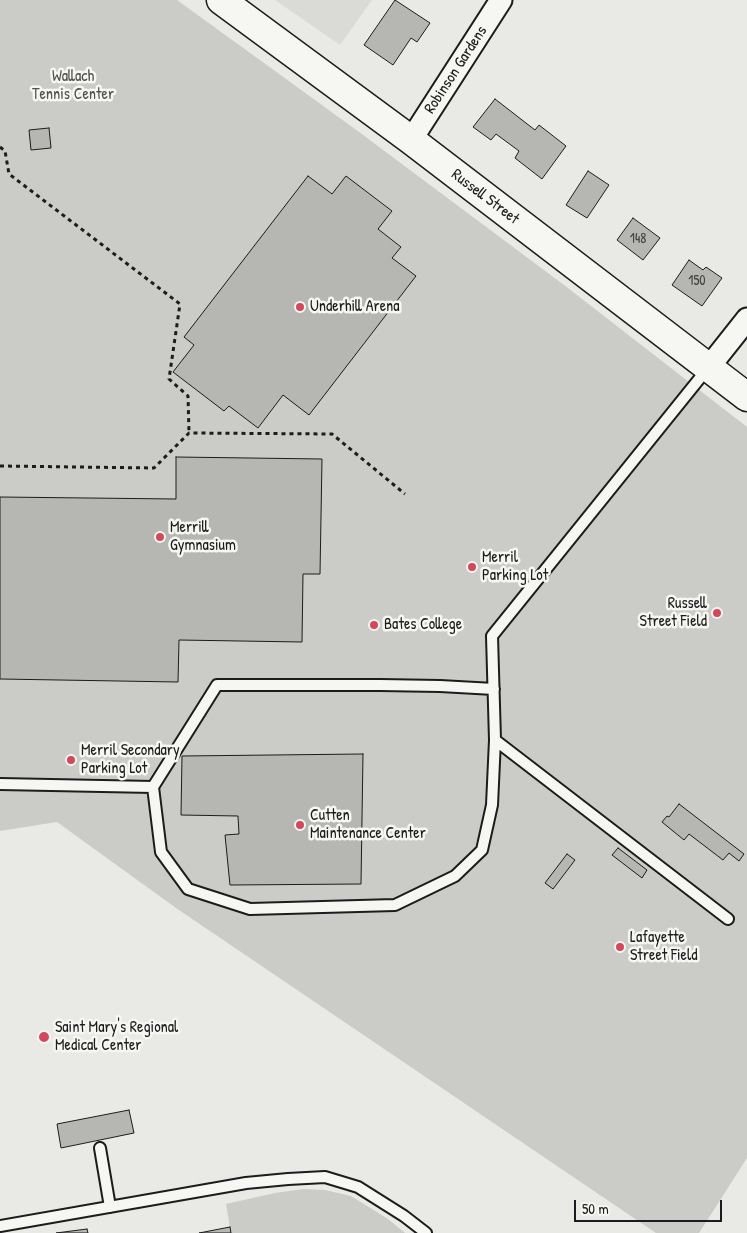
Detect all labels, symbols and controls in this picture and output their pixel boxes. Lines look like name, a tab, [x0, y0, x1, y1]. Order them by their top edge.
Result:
street label: Robinson Gardens	[421, 23, 491, 117]
park label: Wallach Tennis Center	[32, 67, 114, 105]
street label: Russell Street	[447, 165, 523, 229]
house number: 148	[630, 231, 646, 247]
house number: 150	[688, 273, 706, 289]
place label: Underhill Arena	[310, 297, 400, 317]
marker: Underhill Arena	[294, 301, 306, 313]
place label: Merrill Gymnasium	[170, 518, 236, 556]
marker: Merrill Gymnasium	[154, 531, 166, 543]
place label: Merril Parking Lot	[482, 548, 548, 586]
marker: Merril Parking Lot	[466, 561, 478, 573]
place label: Russell Street Field	[640, 594, 707, 632]
marker: Russell Street Field	[711, 607, 723, 619]
place label: Bates College	[384, 615, 462, 635]
marker: Bates College	[368, 619, 380, 631]
place label: Merril Secondary Parking Lot	[81, 741, 180, 779]
marker: Merril Secondary Parking Lot	[65, 754, 77, 766]
place label: Cutten Maintenance Center	[310, 806, 426, 844]
marker: Cutten Maintenance Center	[294, 819, 306, 831]
place label: Lafayette Street Field	[630, 928, 697, 966]
marker: Lafayette Street Field	[614, 941, 626, 953]
place label: Saint Mary's Regional Medical Center	[55, 1018, 178, 1056]
marker: Saint Mary's Regional Medical Center	[37, 1030, 51, 1044]
scale bar	[577, 1190, 724, 1222]
text: 50 m	[582, 1198, 609, 1219]

